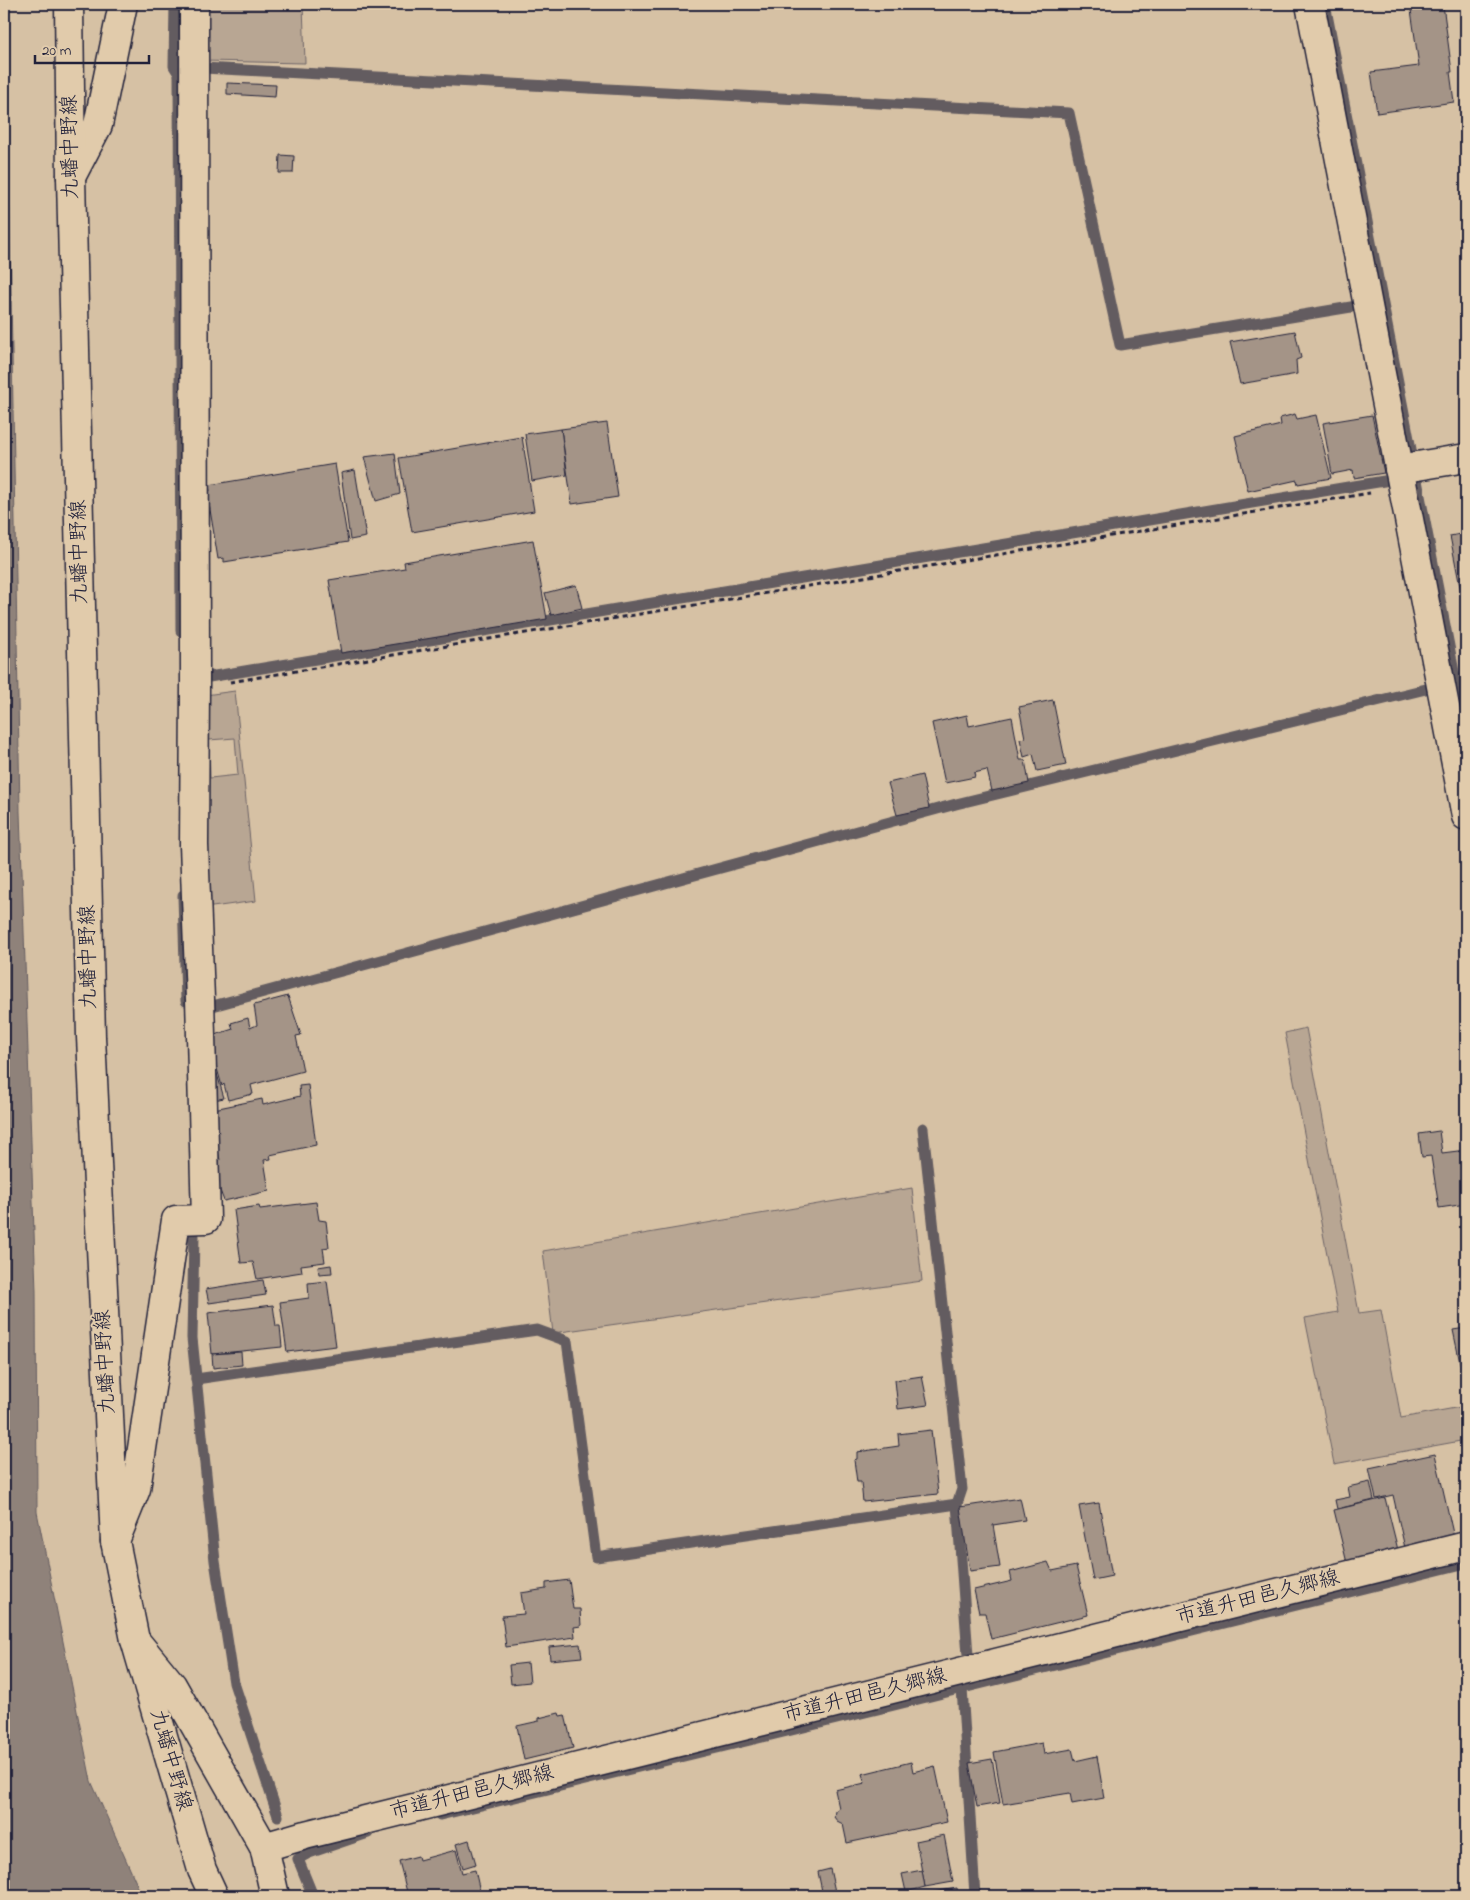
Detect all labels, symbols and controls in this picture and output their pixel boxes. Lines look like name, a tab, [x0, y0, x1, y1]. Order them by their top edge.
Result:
scale bar	[35, 32, 149, 64]
text: 20 m	[42, 40, 72, 62]
street label: 九蟠中野線	[55, 94, 87, 200]
street label: 九蟠中野線	[64, 499, 96, 605]
street label: 九蟠中野線	[73, 904, 105, 1010]
street label: 九蟠中野線	[88, 1309, 124, 1415]
street label: 市道升田邑久郷線	[1173, 1563, 1343, 1633]
street label: 市道升田邑久郷線	[780, 1661, 950, 1731]
street label: 九蟠中野線	[141, 1705, 199, 1815]
street label: 市道升田邑久郷線	[387, 1758, 557, 1828]

